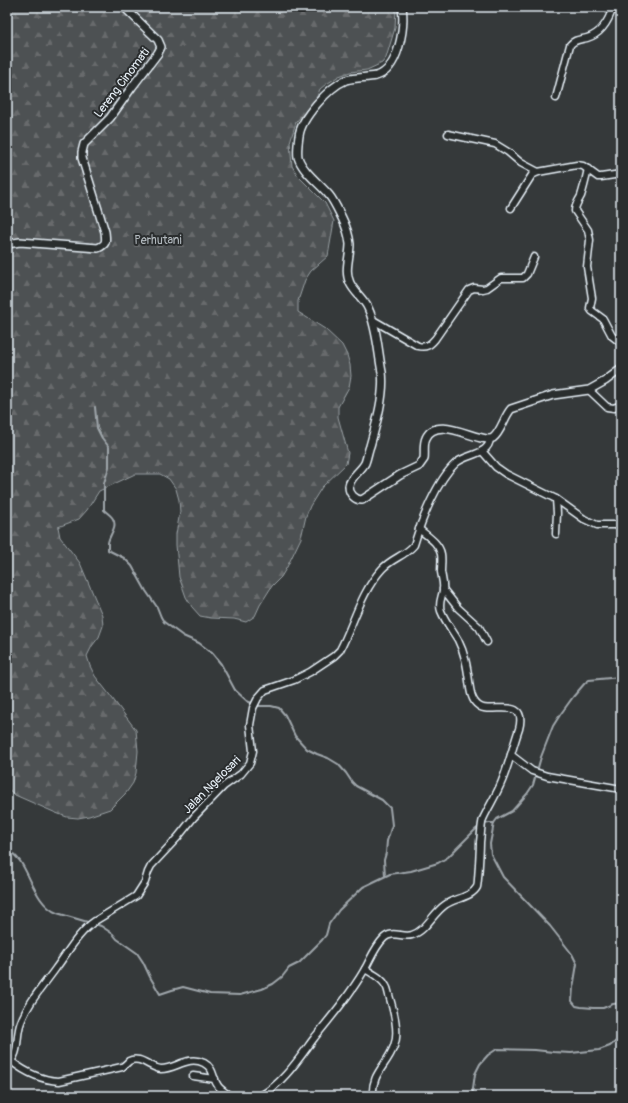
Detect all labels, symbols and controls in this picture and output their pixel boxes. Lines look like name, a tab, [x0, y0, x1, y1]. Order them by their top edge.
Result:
street label: Lereng Cinomati	[91, 45, 153, 121]
park label: Perhutani	[134, 233, 182, 248]
street label: Jalan Ngelosari	[180, 753, 244, 817]

